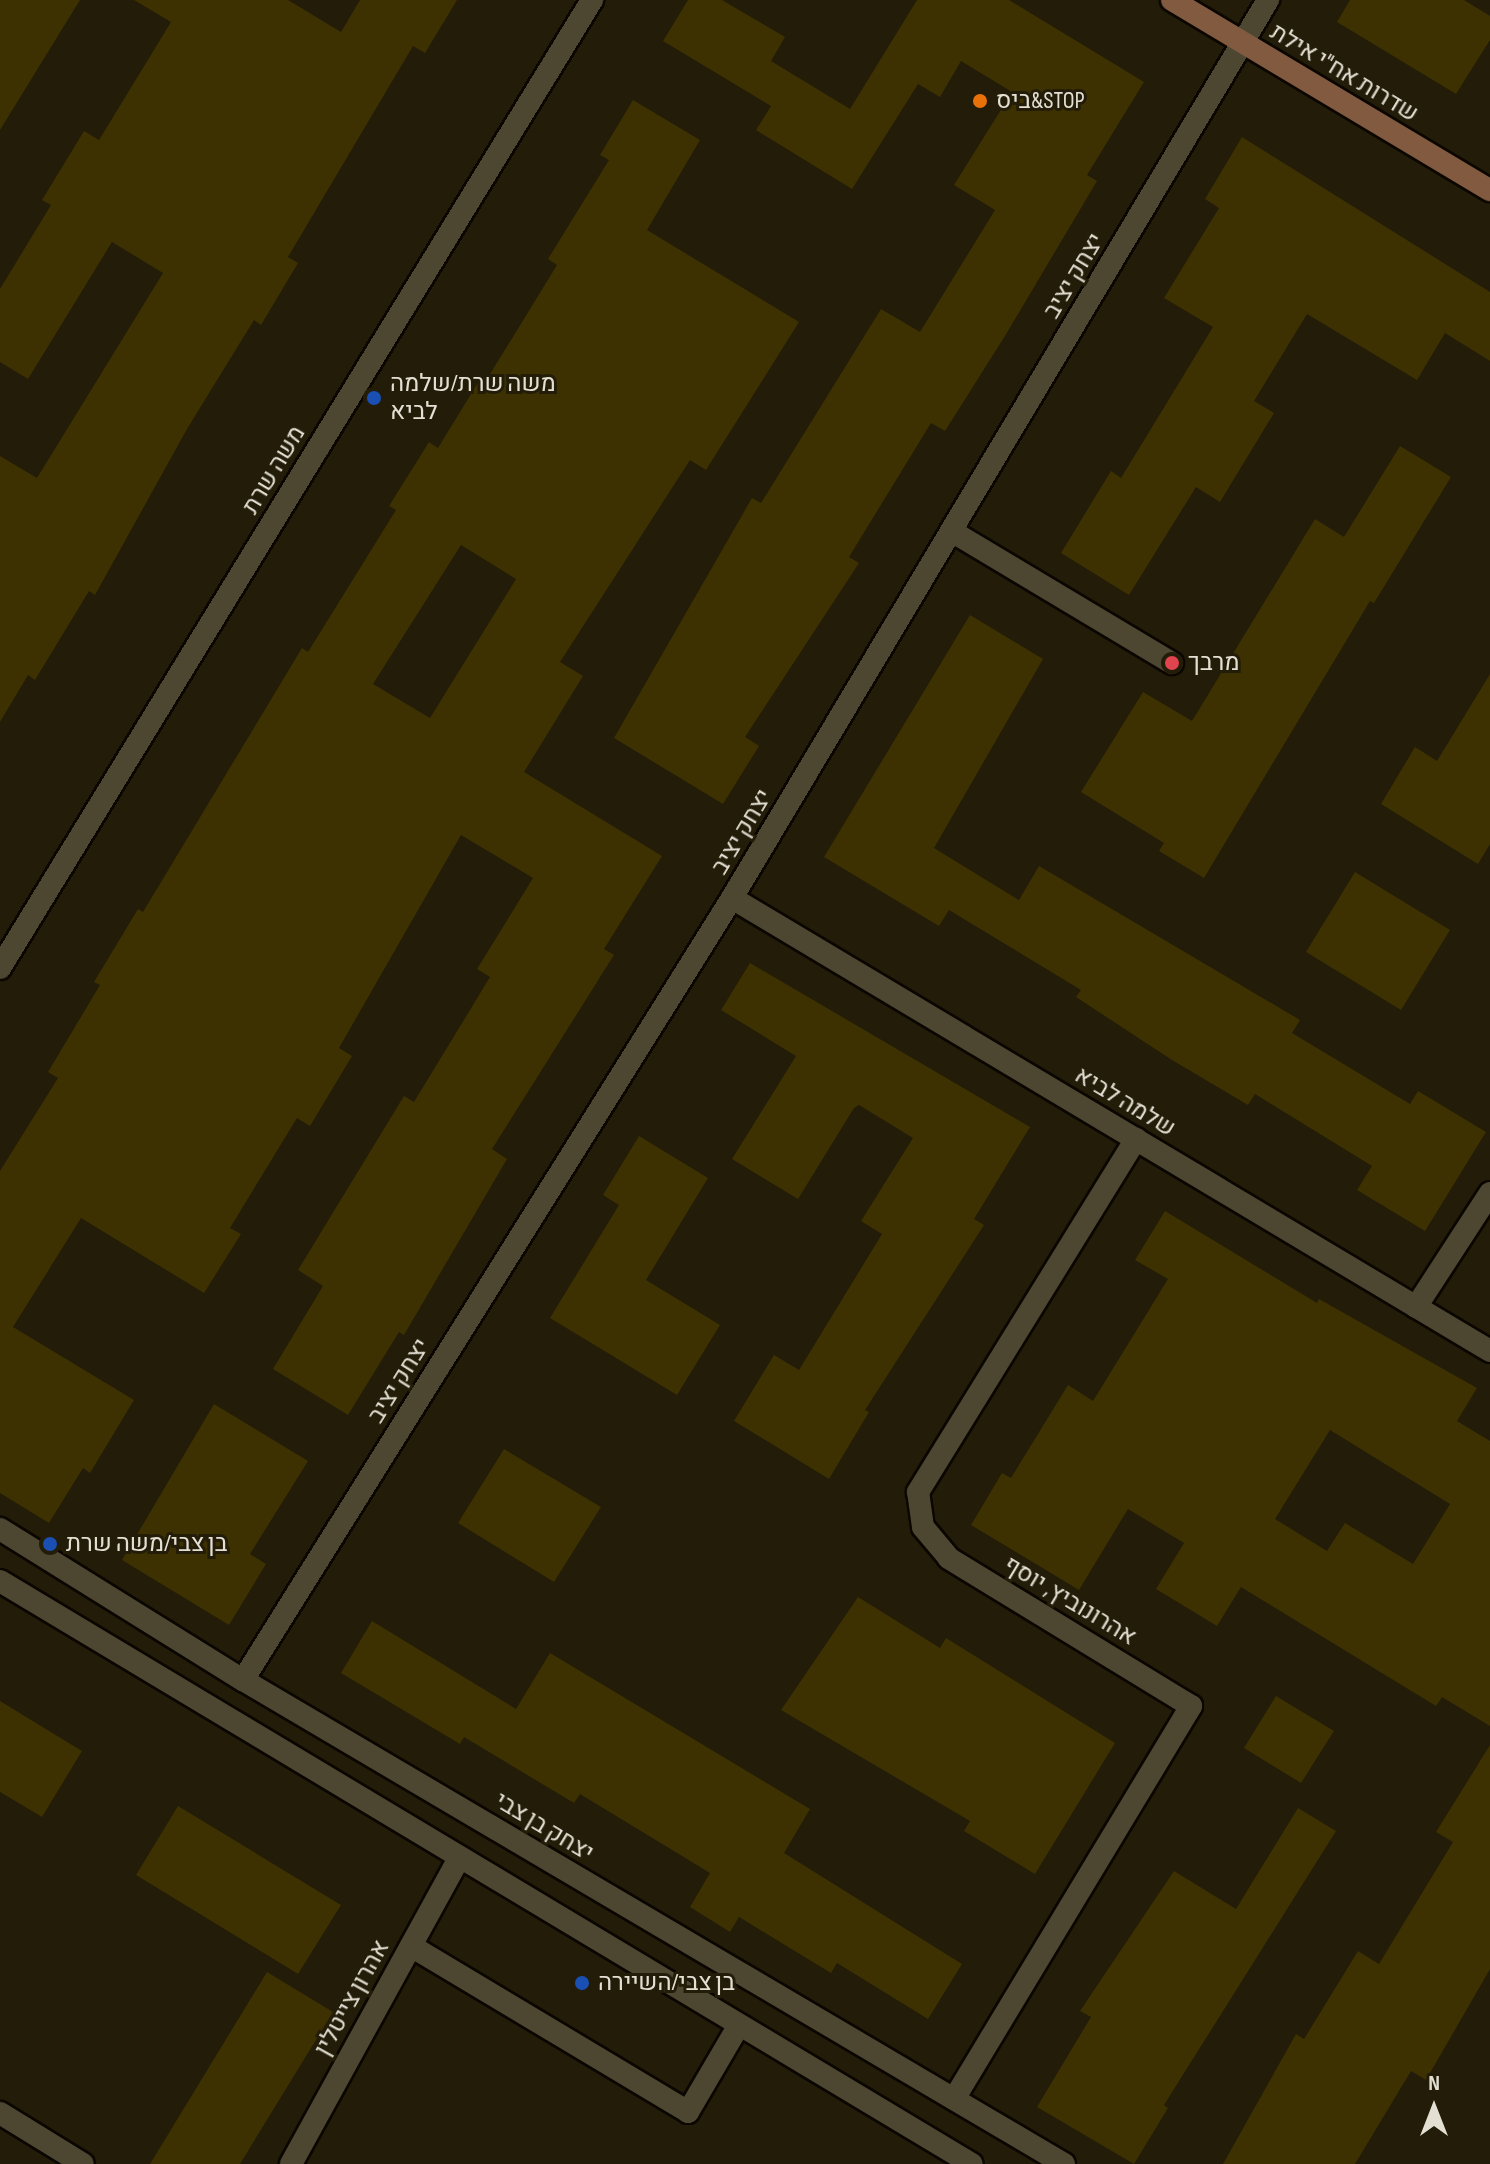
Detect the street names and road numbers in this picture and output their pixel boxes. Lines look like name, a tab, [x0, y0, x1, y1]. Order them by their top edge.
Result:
street label: שדרות אח"י אילת	[1265, 18, 1423, 128]
street label: יצחק יציב	[1037, 228, 1111, 324]
street label: משה שרת	[236, 421, 312, 519]
street label: יצחק יציב	[705, 784, 779, 880]
street label: שלמה לביא	[1070, 1061, 1180, 1143]
street label: יצחק יציב	[362, 1334, 436, 1428]
street label: אהרונוביץ, יוסף	[999, 1550, 1141, 1652]
street label: יצחק בן צבי	[489, 1786, 599, 1868]
street label: אהרון צייטלין	[308, 1935, 396, 2061]

